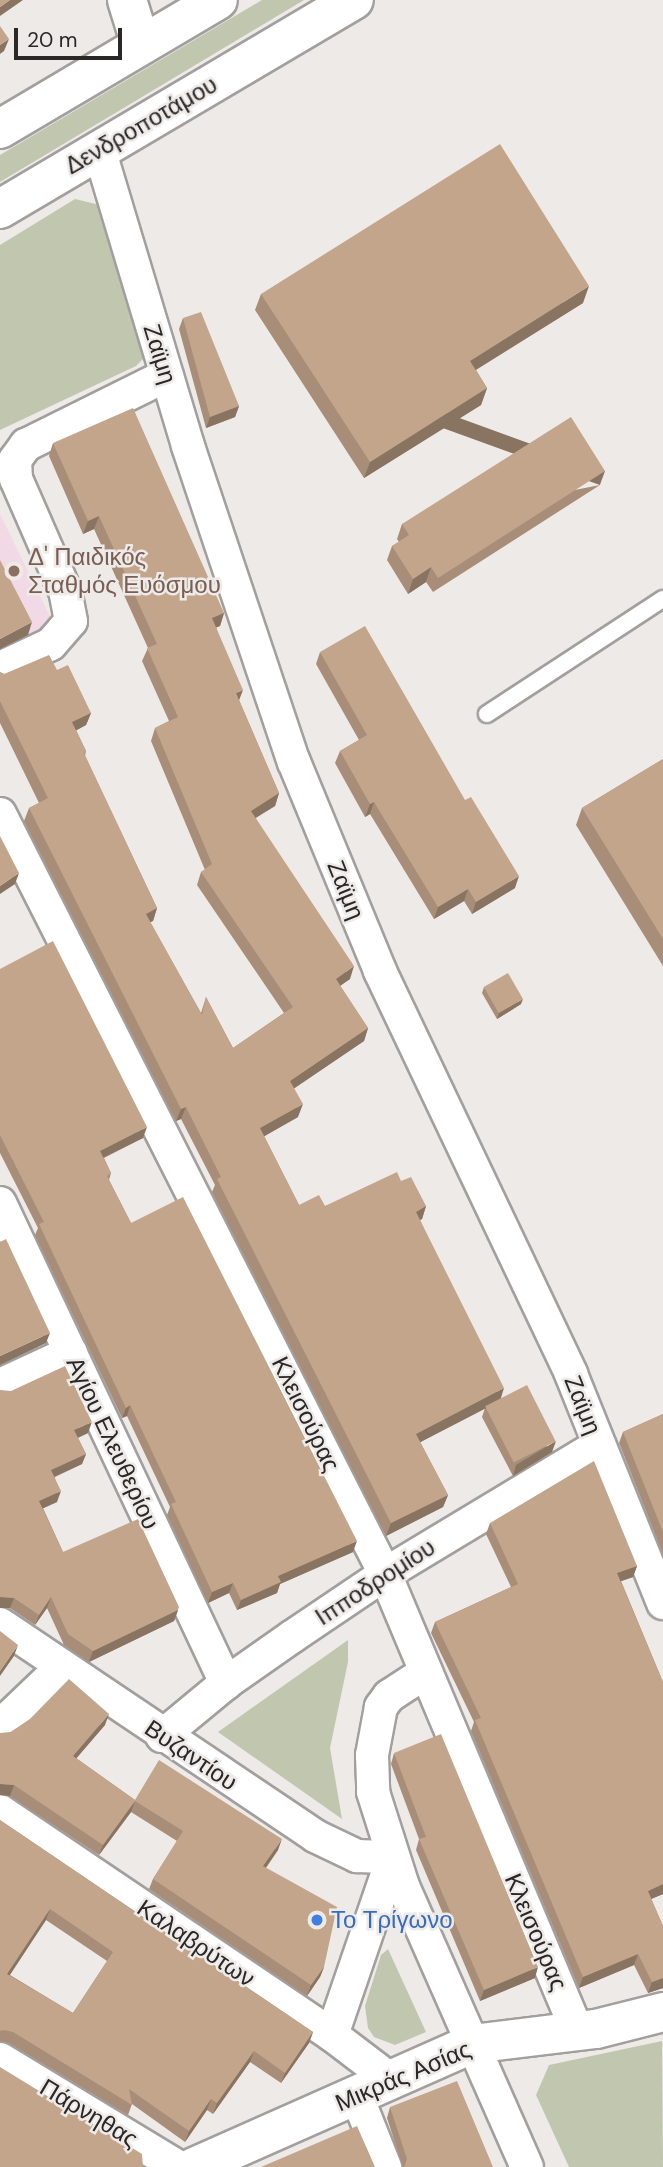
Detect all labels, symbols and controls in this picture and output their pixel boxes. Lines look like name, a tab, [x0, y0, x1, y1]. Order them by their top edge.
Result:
scale bar	[18, 14, 126, 58]
text: 20 m	[27, 26, 78, 54]
street label: Δενδροποτάμου	[60, 70, 222, 180]
street label: Ζαϊμη	[137, 321, 183, 387]
place label: Δ' Παιδικός Σταθμός Ευόσμου	[28, 543, 221, 599]
marker: Δ' Παιδικός Σταθμός Ευόσμου	[6, 563, 22, 579]
street label: Ζαϊμη	[321, 856, 371, 924]
street label: Αγίου Ελευθερίου	[60, 1352, 166, 1534]
street label: Κλεισούρας	[266, 1352, 346, 1476]
street label: Ζαϊμη	[558, 1371, 608, 1439]
street label: Ιπποδρομίου	[310, 1533, 440, 1631]
street label: Βυζαντίου	[139, 1714, 243, 1796]
street label: Κλεισούρας	[498, 1869, 574, 1995]
street label: Καλαβρύτων	[132, 1893, 260, 1993]
place label: Το Τρίγωνο	[331, 1906, 452, 1934]
marker: Το Τρίγωνο	[309, 1912, 325, 1928]
street label: Μικράς Ασίας	[331, 2035, 475, 2117]
street label: Πάρνηθας	[35, 2073, 143, 2153]

